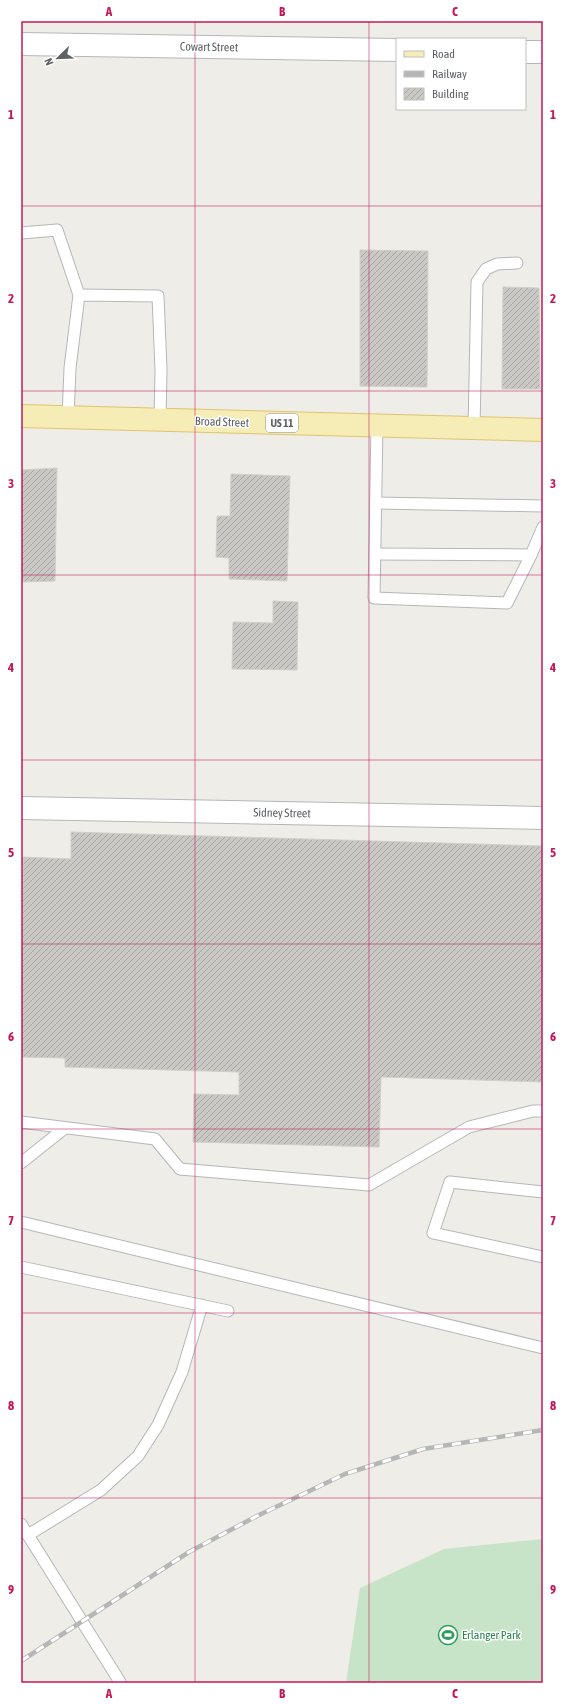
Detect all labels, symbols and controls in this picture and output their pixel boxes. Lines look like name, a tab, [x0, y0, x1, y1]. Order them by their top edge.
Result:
text: A	[105, 4, 113, 19]
text: B	[279, 4, 286, 19]
text: C	[452, 4, 458, 19]
north arrow	[38, 38, 78, 78]
legend	[396, 38, 526, 110]
street label: Cowart Street	[180, 39, 239, 55]
text: Road	[432, 47, 455, 61]
text: N	[42, 57, 56, 67]
text: Railway	[432, 67, 467, 81]
text: Building	[432, 87, 470, 101]
text: 1	[8, 107, 14, 122]
text: 1	[550, 107, 556, 122]
text: 2	[8, 291, 14, 306]
text: 2	[550, 291, 556, 306]
street label: Broad Street	[195, 414, 250, 430]
road number: US 11	[266, 414, 298, 432]
text: 3	[8, 476, 14, 491]
text: 3	[550, 476, 556, 491]
text: 4	[7, 660, 14, 675]
text: 4	[549, 660, 556, 675]
street label: Sidney Street	[253, 805, 311, 821]
text: 5	[8, 845, 14, 860]
text: 5	[550, 845, 556, 860]
text: 6	[8, 1029, 14, 1044]
text: 6	[550, 1029, 556, 1044]
text: 7	[8, 1213, 14, 1228]
text: 7	[550, 1213, 556, 1228]
text: 8	[8, 1398, 14, 1413]
text: 8	[550, 1398, 556, 1413]
text: 9	[8, 1582, 14, 1597]
text: 9	[550, 1582, 556, 1597]
sports icon: Erlanger Park	[437, 1624, 459, 1646]
place label: Erlanger Park	[462, 1628, 522, 1642]
text: A	[105, 1686, 113, 1701]
text: B	[279, 1686, 286, 1701]
text: C	[452, 1686, 458, 1701]

